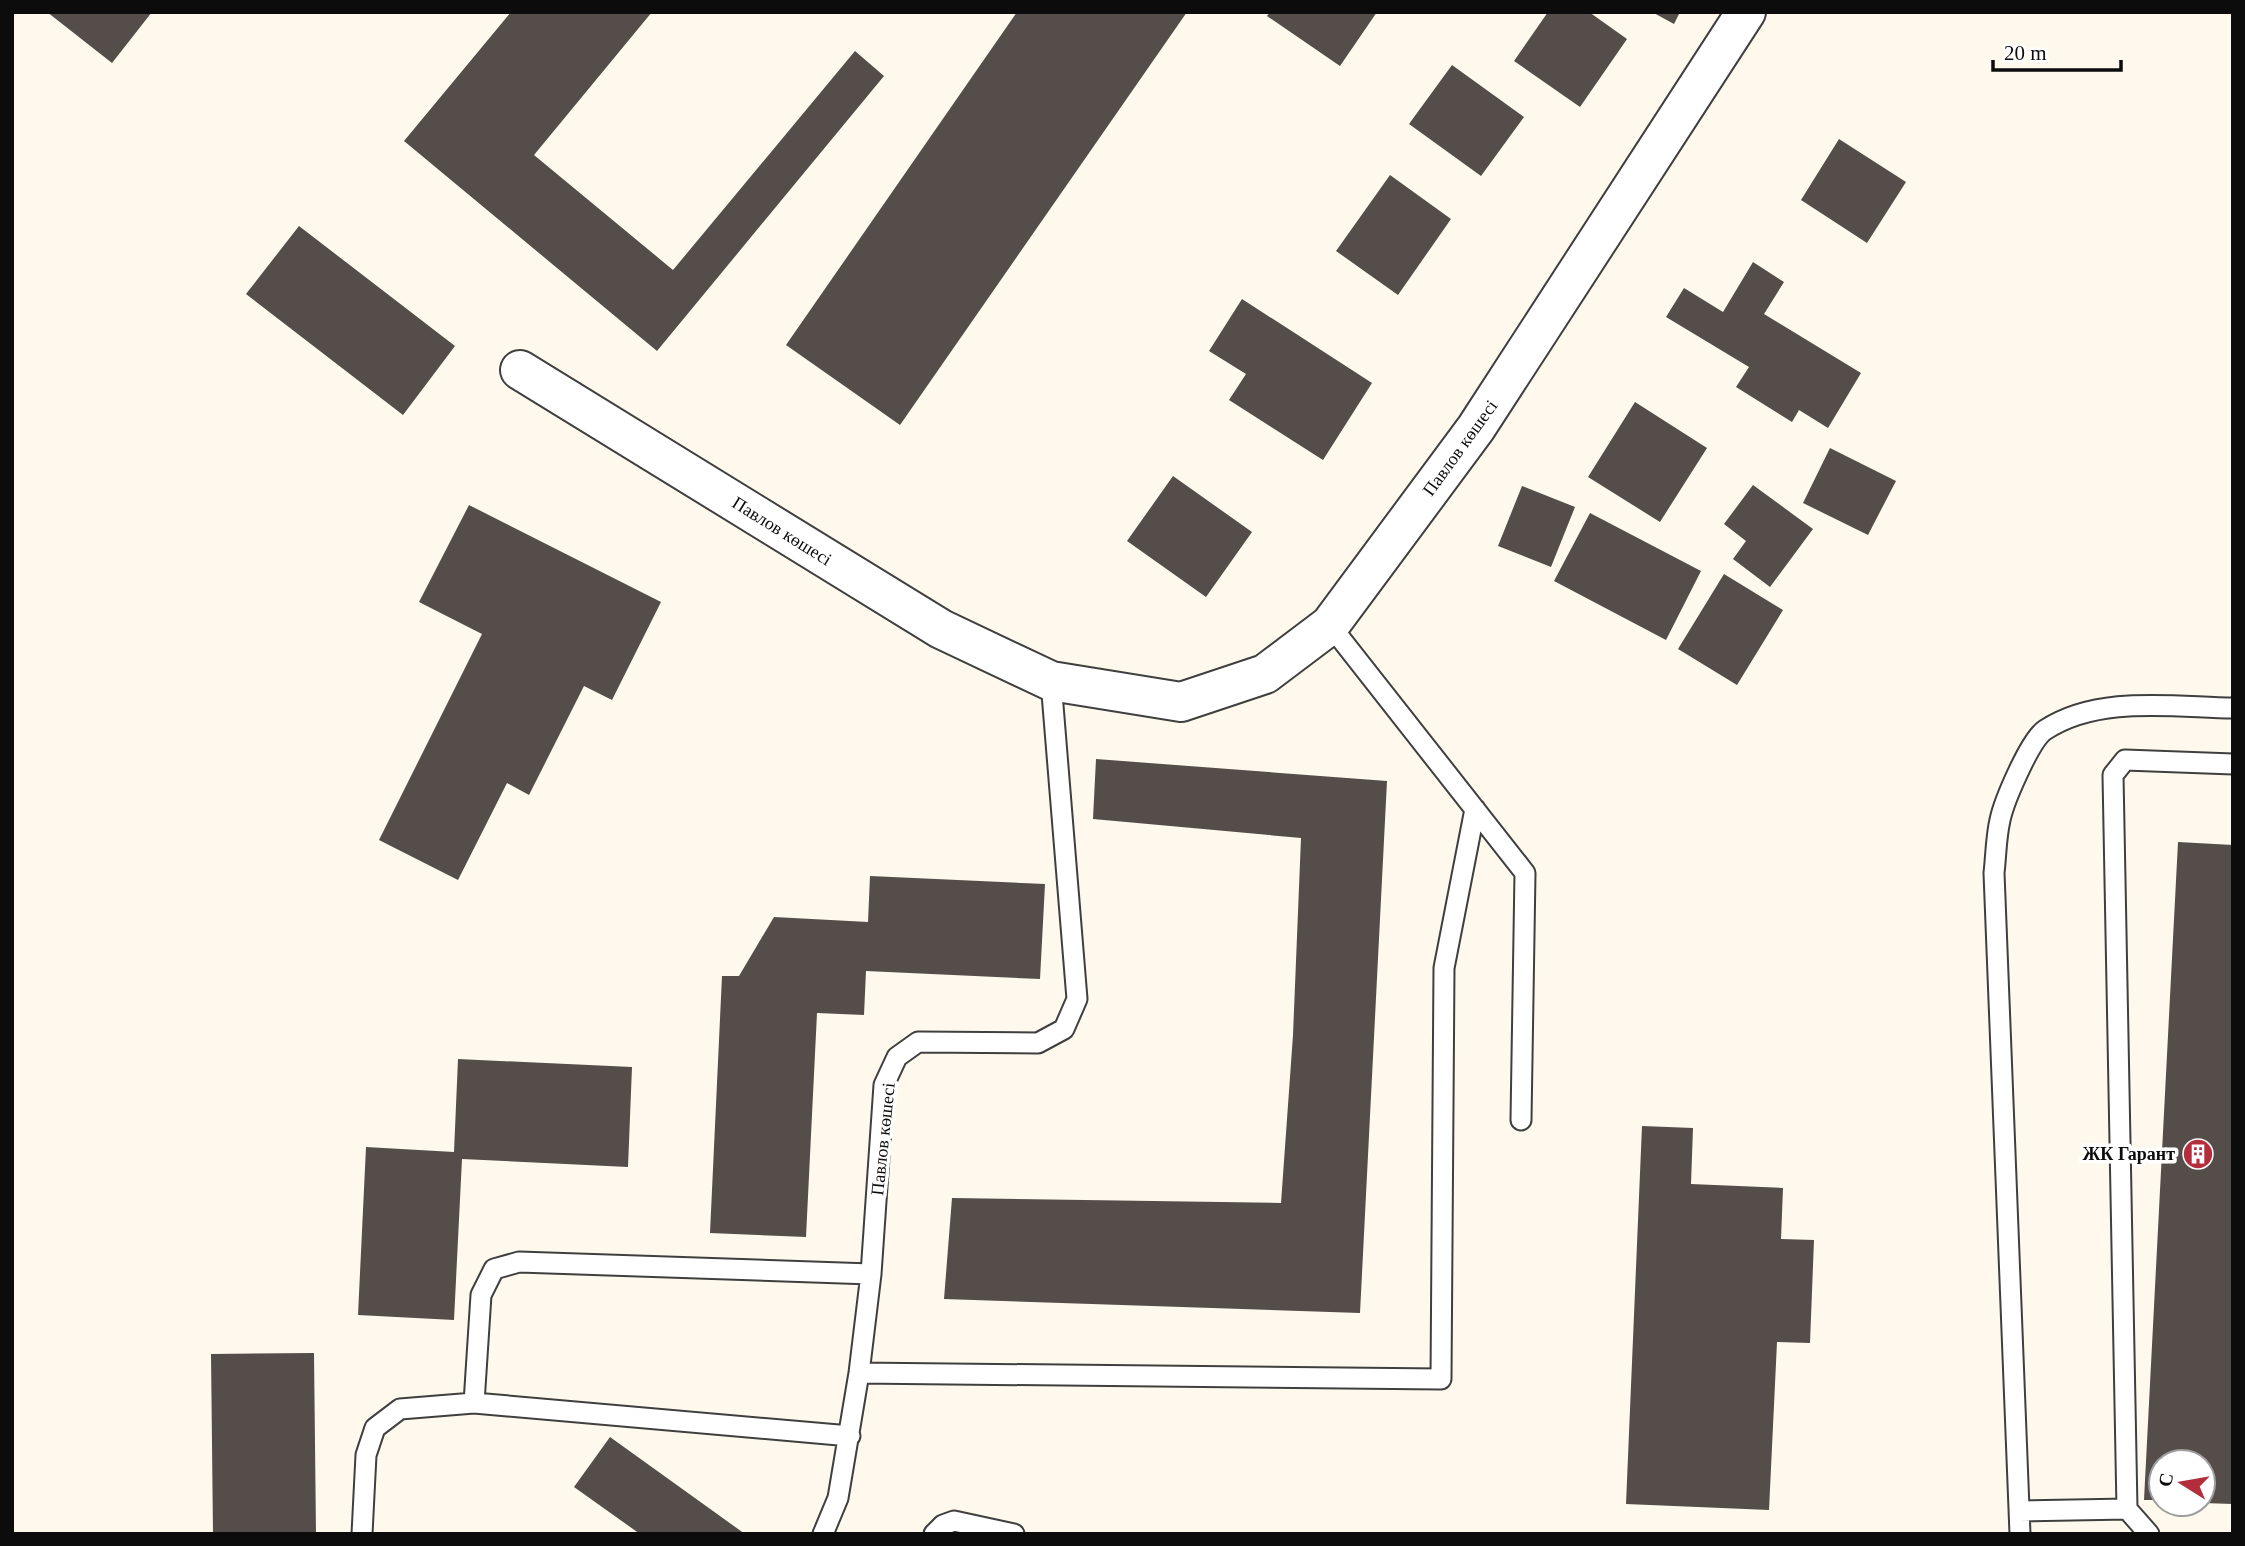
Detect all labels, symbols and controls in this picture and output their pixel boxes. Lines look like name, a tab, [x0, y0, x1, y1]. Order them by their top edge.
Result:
scale bar	[1993, 28, 2121, 72]
text: 20 m	[2004, 41, 2047, 65]
street label: Павлов көшесі	[1419, 396, 1501, 500]
street label: Павлов көшесі	[729, 493, 835, 569]
street label: Павлов көшесі	[867, 1082, 899, 1196]
building icon: ЖК Гарант	[2181, 1137, 2215, 1171]
place label: ЖК Гарант	[2083, 1144, 2175, 1164]
north arrow	[2147, 1448, 2217, 1518]
text: С	[2154, 1471, 2177, 1489]

